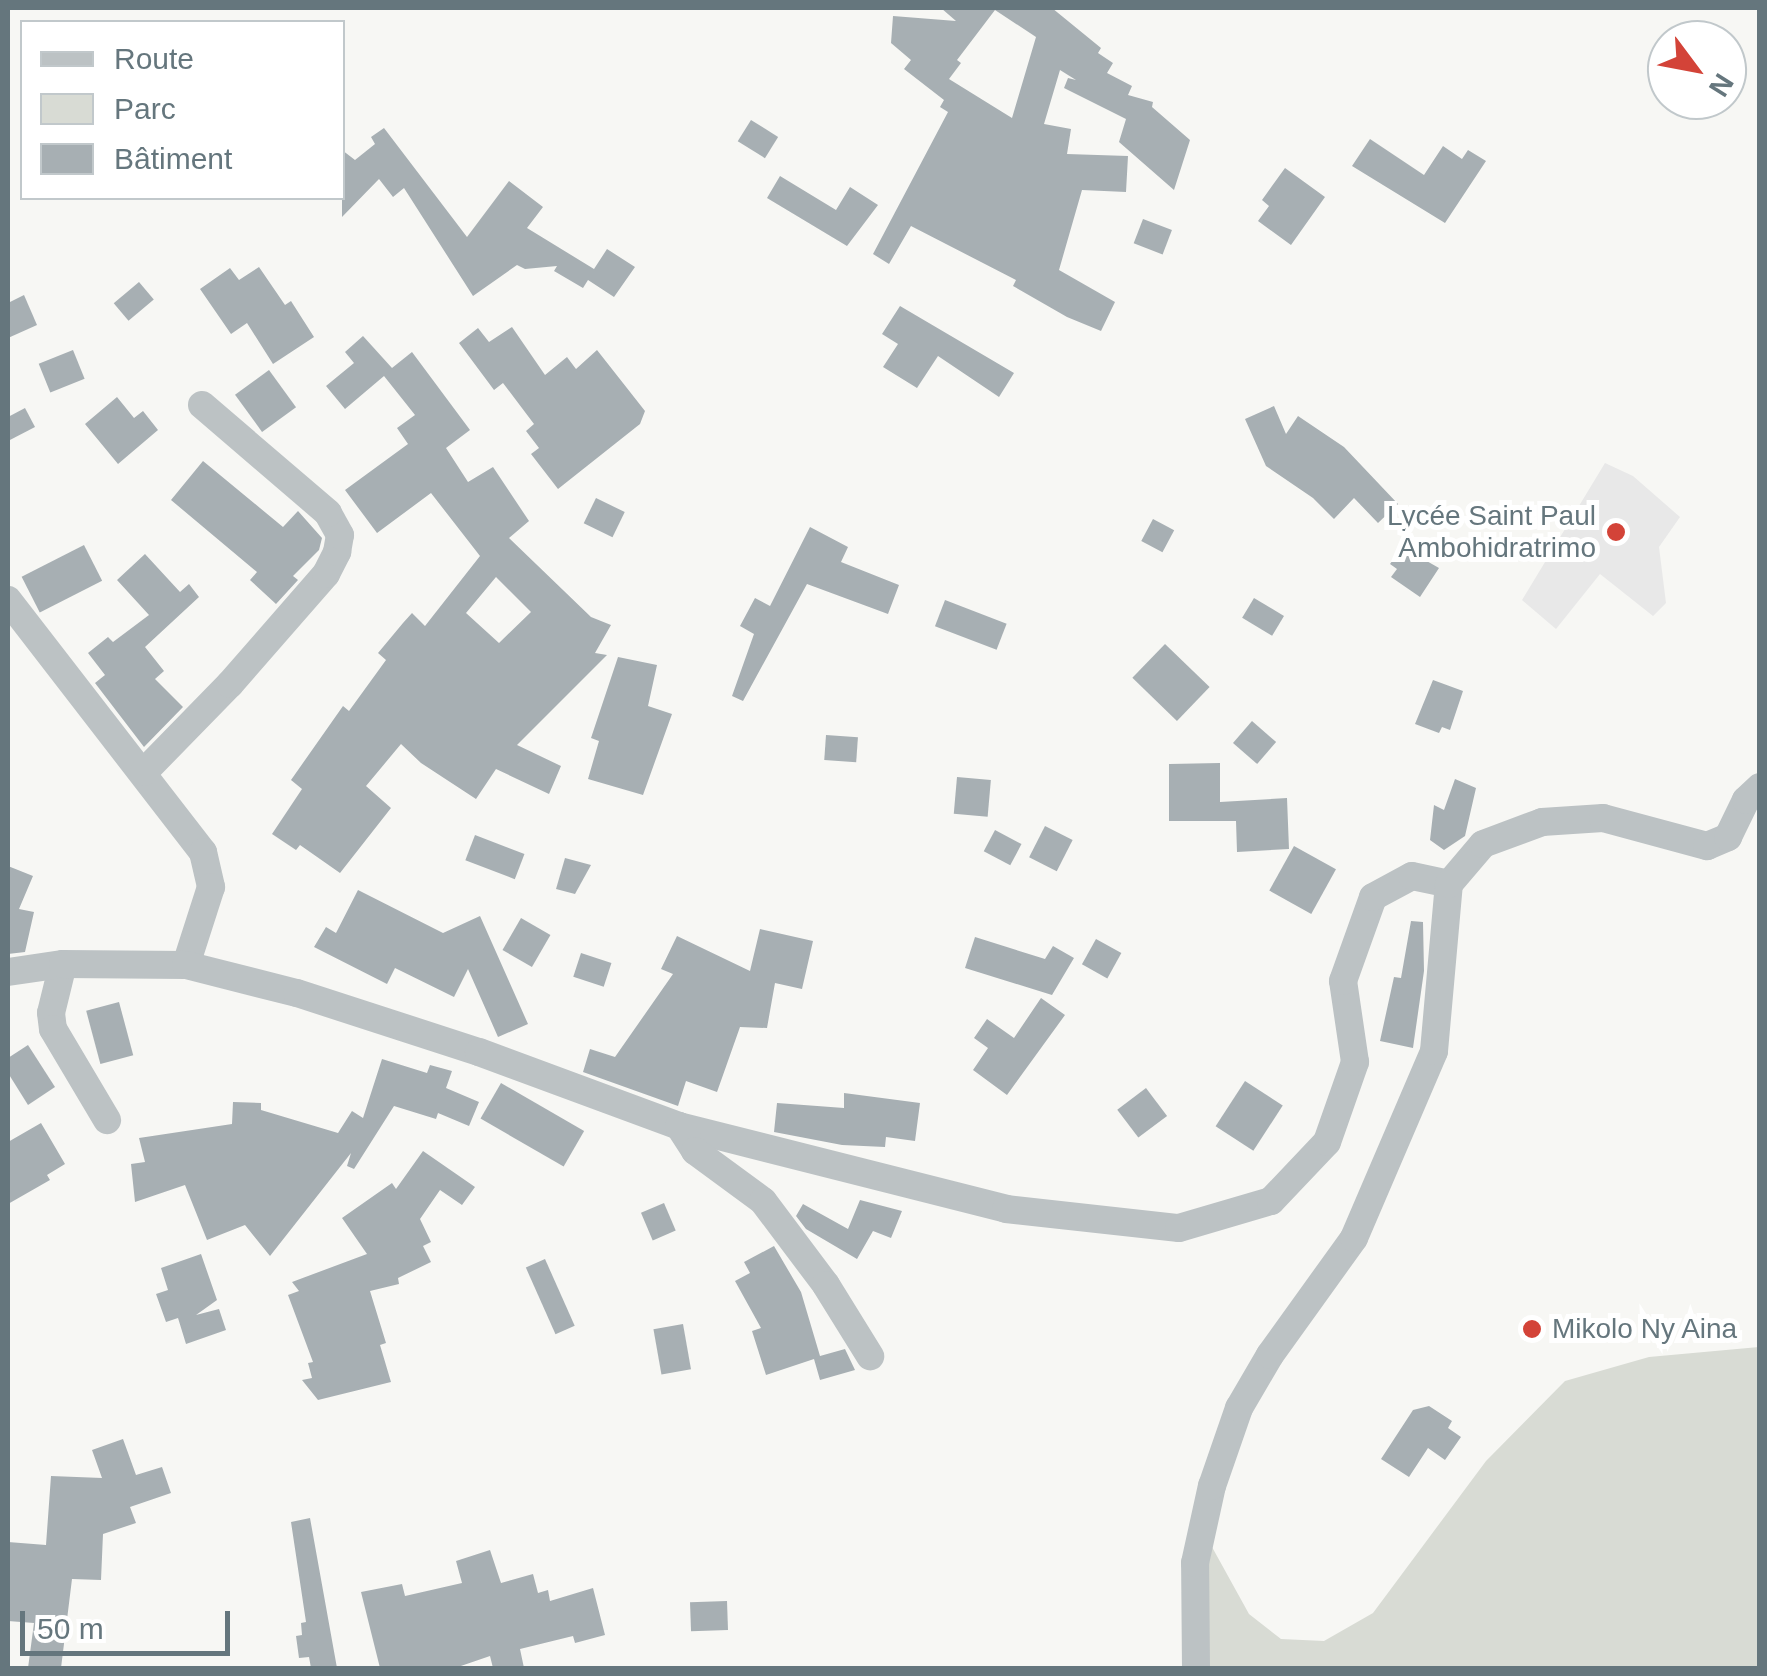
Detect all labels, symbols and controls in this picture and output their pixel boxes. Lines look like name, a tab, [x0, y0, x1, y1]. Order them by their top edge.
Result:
legend	[20, 20, 345, 200]
north arrow	[1647, 20, 1747, 120]
text: Route	[114, 42, 194, 75]
text: N	[1703, 68, 1740, 102]
text: Parc	[114, 92, 176, 125]
text: Bâtiment	[114, 142, 232, 175]
place label: Lycée Saint Paul Ambohidratrimo	[1387, 499, 1596, 565]
marker: Lycée Saint Paul Ambohidratrimo	[1605, 521, 1627, 543]
place label: Mikolo Ny Aina	[1552, 1312, 1739, 1346]
marker: Mikolo Ny Aina	[1521, 1318, 1543, 1340]
scale bar	[25, 1591, 235, 1653]
text: 50 m	[37, 1612, 104, 1645]

